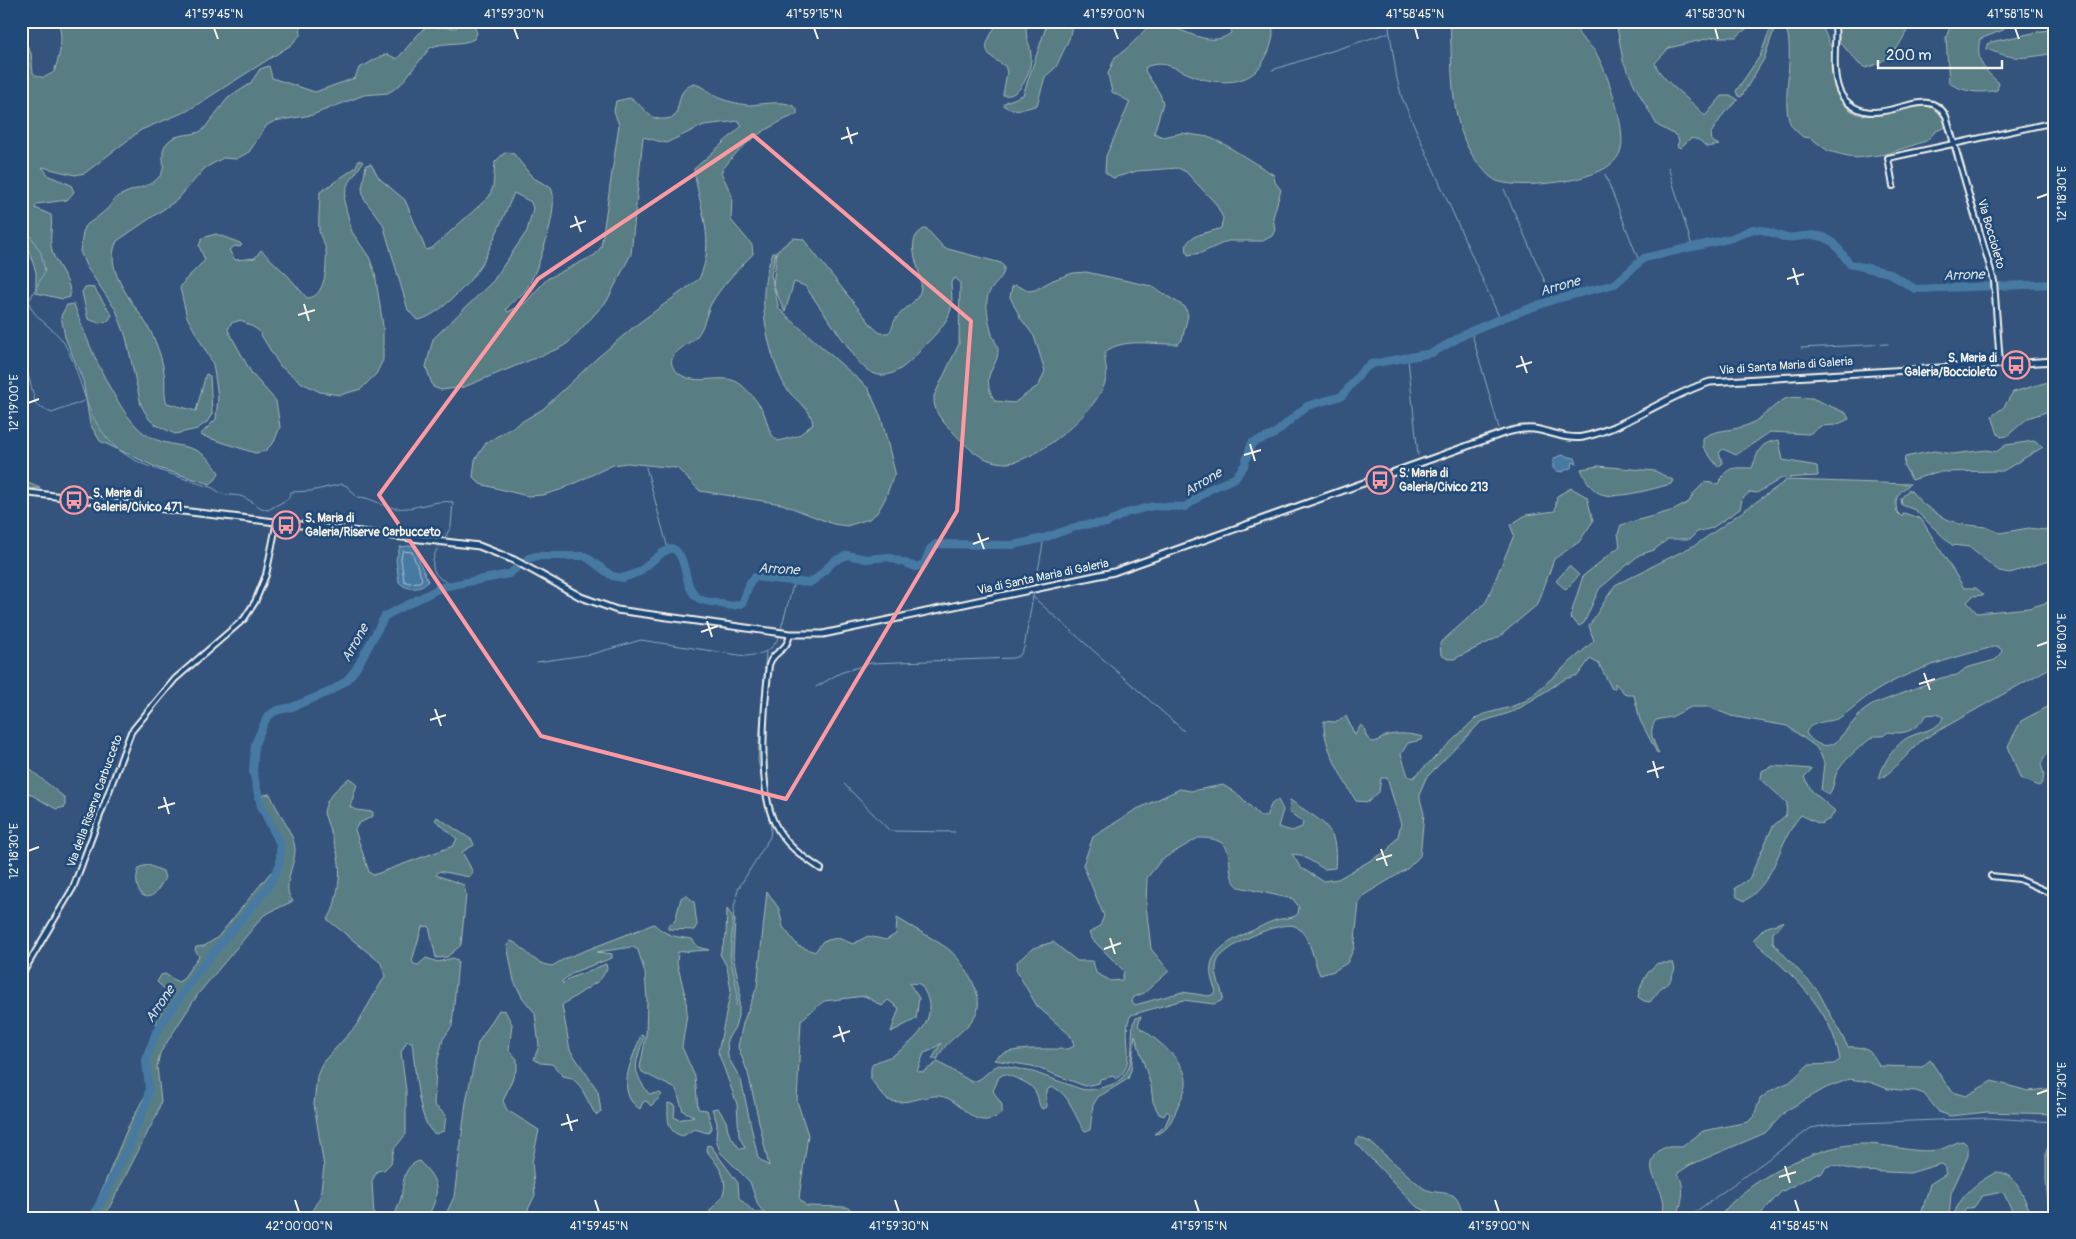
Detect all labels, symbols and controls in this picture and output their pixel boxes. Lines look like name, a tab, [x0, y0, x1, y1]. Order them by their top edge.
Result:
text: 41°59'45"N	[185, 7, 243, 22]
text: 41°59'30"N	[484, 7, 544, 22]
text: 41°59'15"N	[786, 7, 842, 22]
text: 41°59'00"N	[1083, 7, 1145, 22]
text: 41°58'45"N	[1386, 7, 1444, 22]
text: 41°58'30"N	[1685, 7, 1745, 22]
text: 41°58'15"N	[1987, 7, 2043, 22]
scale bar	[1878, 38, 2002, 70]
text: 200 m	[1886, 46, 1931, 65]
text: 12°18'30"E	[2055, 166, 2070, 222]
street label: Via Boccioleto	[1974, 198, 2008, 271]
water label: Arrone	[1943, 266, 1987, 284]
water label: Arrone	[1538, 272, 1584, 300]
bus stop icon: S. Maria di Galeria/Boccioleto	[2001, 350, 2031, 380]
place label: S. Maria di Galeria/Boccioleto	[1904, 351, 1998, 380]
street label: Via di Santa Maria di Galeria	[1719, 354, 1854, 378]
text: 12°19'00"E	[7, 374, 22, 432]
water label: Arrone	[1181, 463, 1227, 500]
bus stop icon: S. Maria di Galeria/Civico 213	[1365, 465, 1395, 495]
place label: S. Maria di Galeria/Civico 213	[1399, 466, 1489, 495]
bus stop icon: S. Maria di Galeria/Civico 471	[59, 485, 89, 515]
place label: S. Maria di Galeria/Civico 471	[93, 486, 182, 515]
bus stop icon: S. Maria di Galeria/Riserve Carbucceto	[271, 510, 301, 540]
place label: S. Maria di Galeria/Riserve Carbucceto	[305, 511, 441, 540]
street label: Via di Santa Maria di Galeria	[976, 556, 1110, 598]
water label: Arrone	[758, 559, 802, 579]
text: 12°18'00"E	[2055, 613, 2070, 671]
water label: Arrone	[338, 619, 373, 665]
street label: Via della Riserva Carbucceto	[64, 732, 126, 869]
text: 12°18'30"E	[7, 823, 22, 879]
water label: Arrone	[141, 981, 180, 1026]
text: 12°17'30"E	[2055, 1062, 2070, 1118]
text: 42°00'00"N	[265, 1219, 333, 1234]
text: 41°59'45"N	[570, 1219, 628, 1234]
text: 41°59'30"N	[869, 1219, 929, 1234]
text: 41°59'15"N	[1171, 1219, 1227, 1234]
text: 41°59'00"N	[1468, 1219, 1530, 1234]
text: 41°58'45"N	[1770, 1219, 1828, 1234]

